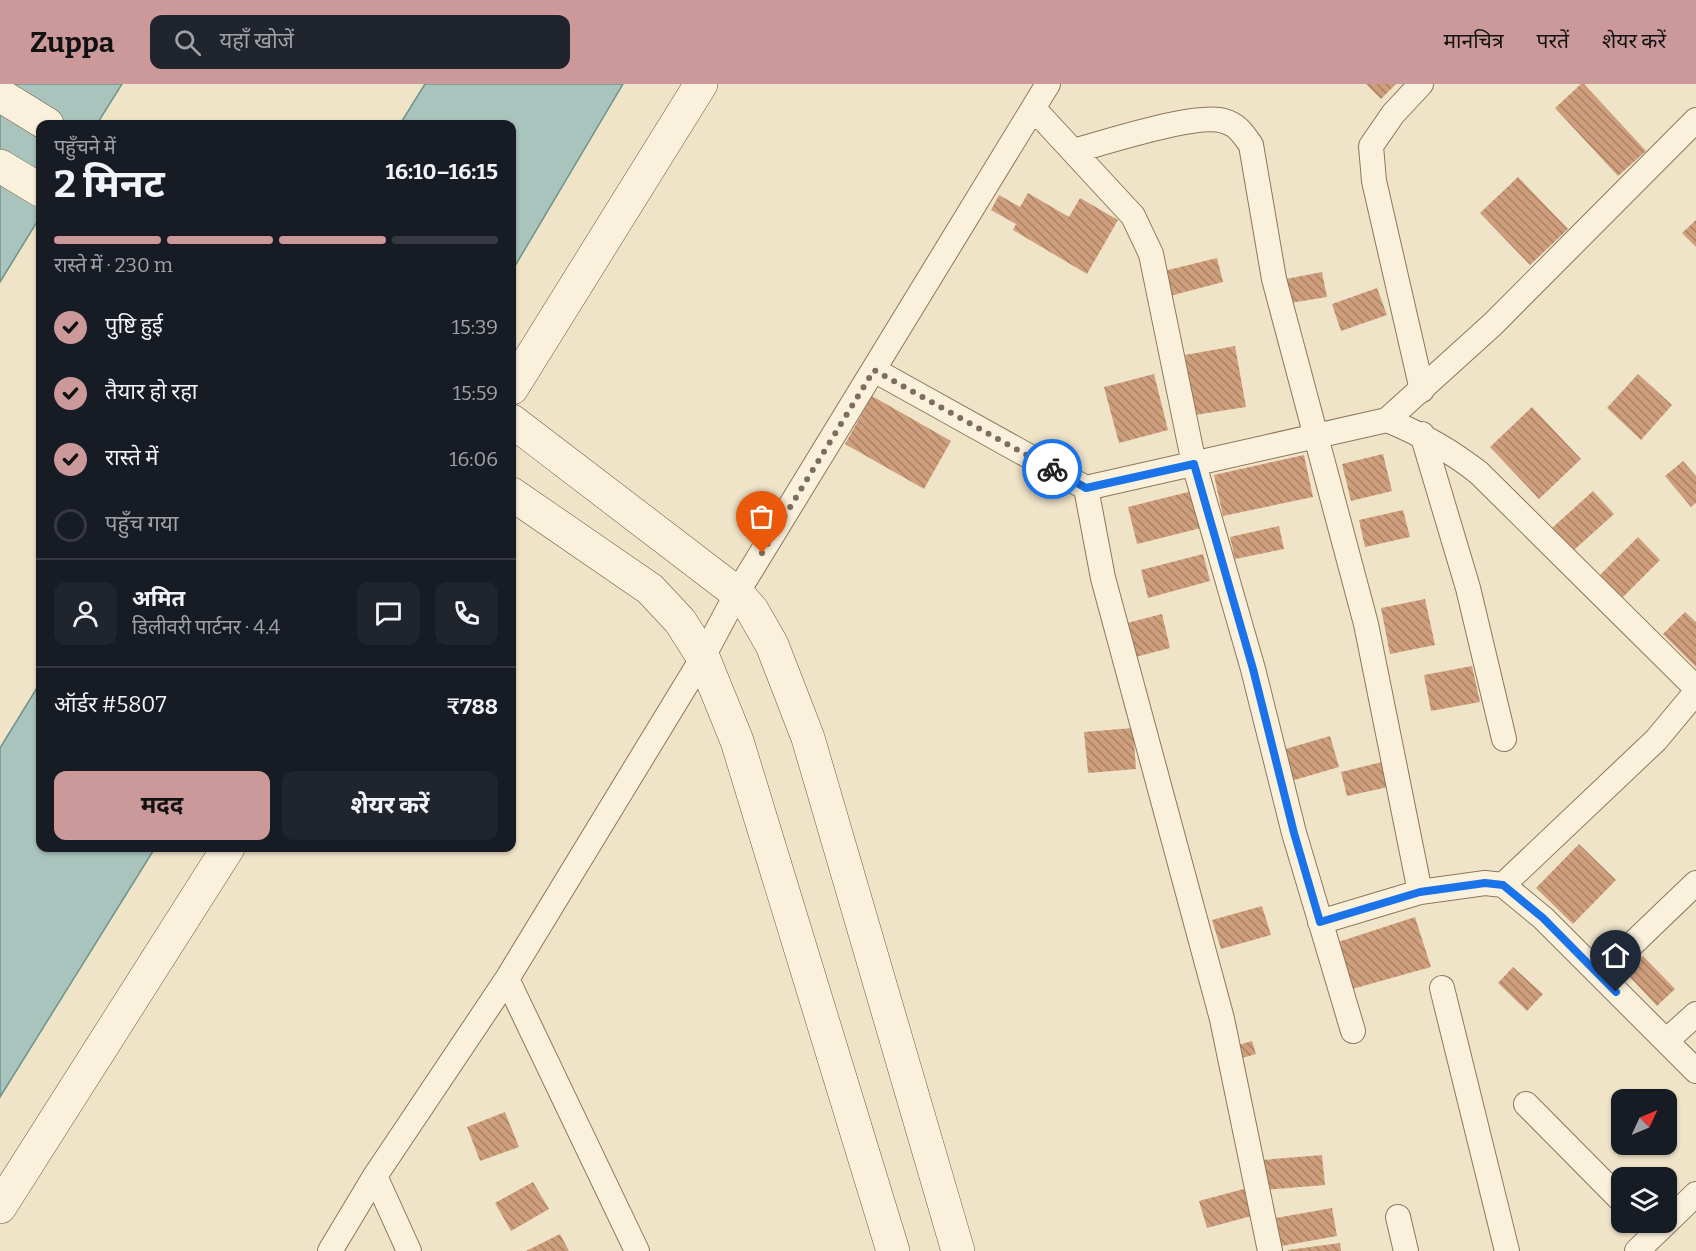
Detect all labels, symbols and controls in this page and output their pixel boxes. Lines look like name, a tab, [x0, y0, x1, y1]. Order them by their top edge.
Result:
search box	[150, 15, 570, 69]
text: Zuppa	[30, 26, 114, 59]
icon: search	[171, 26, 204, 59]
text: यहाँ खोजें	[219, 27, 294, 54]
text: मानचित्र	[1444, 28, 1504, 54]
text: परतें	[1537, 28, 1569, 54]
text: शेयर करें	[1602, 28, 1666, 54]
text: पहुँचने में	[54, 135, 116, 159]
text: 16:10–16:15	[385, 158, 498, 185]
text: 2 मिनट	[54, 161, 165, 207]
text: रास्ते में · 230 m	[54, 253, 173, 277]
icon: check	[54, 311, 87, 344]
text: पुष्टि हुई	[105, 312, 163, 339]
text: 15:39	[452, 315, 498, 339]
icon: check	[54, 377, 87, 410]
text: तैयार हो रहा	[105, 378, 198, 405]
text: 15:59	[453, 381, 498, 405]
courier	[1022, 439, 1082, 499]
icon: check	[54, 443, 87, 476]
text: रास्ते में	[105, 444, 158, 471]
text: 16:06	[449, 447, 498, 471]
icon: bike	[1036, 453, 1069, 486]
pin	[736, 491, 787, 553]
icon: bag	[745, 500, 778, 533]
text: पहुँच गया	[105, 510, 178, 537]
button: person	[54, 582, 117, 645]
button: chat	[357, 582, 420, 645]
button: phone	[435, 582, 498, 645]
text: अमित	[132, 585, 185, 612]
text: डिलीवरी पार्टनर · 4.4	[132, 615, 280, 639]
text: ऑर्डर #5807	[54, 691, 167, 718]
text: ₹788	[446, 693, 498, 720]
button: मदद	[54, 771, 270, 840]
button: शेयर करें	[282, 771, 498, 840]
pin	[1590, 930, 1641, 992]
icon: home	[1599, 939, 1632, 972]
north arrow	[1611, 1089, 1677, 1155]
map controls	[1611, 1089, 1677, 1233]
button: layers	[1611, 1167, 1677, 1233]

